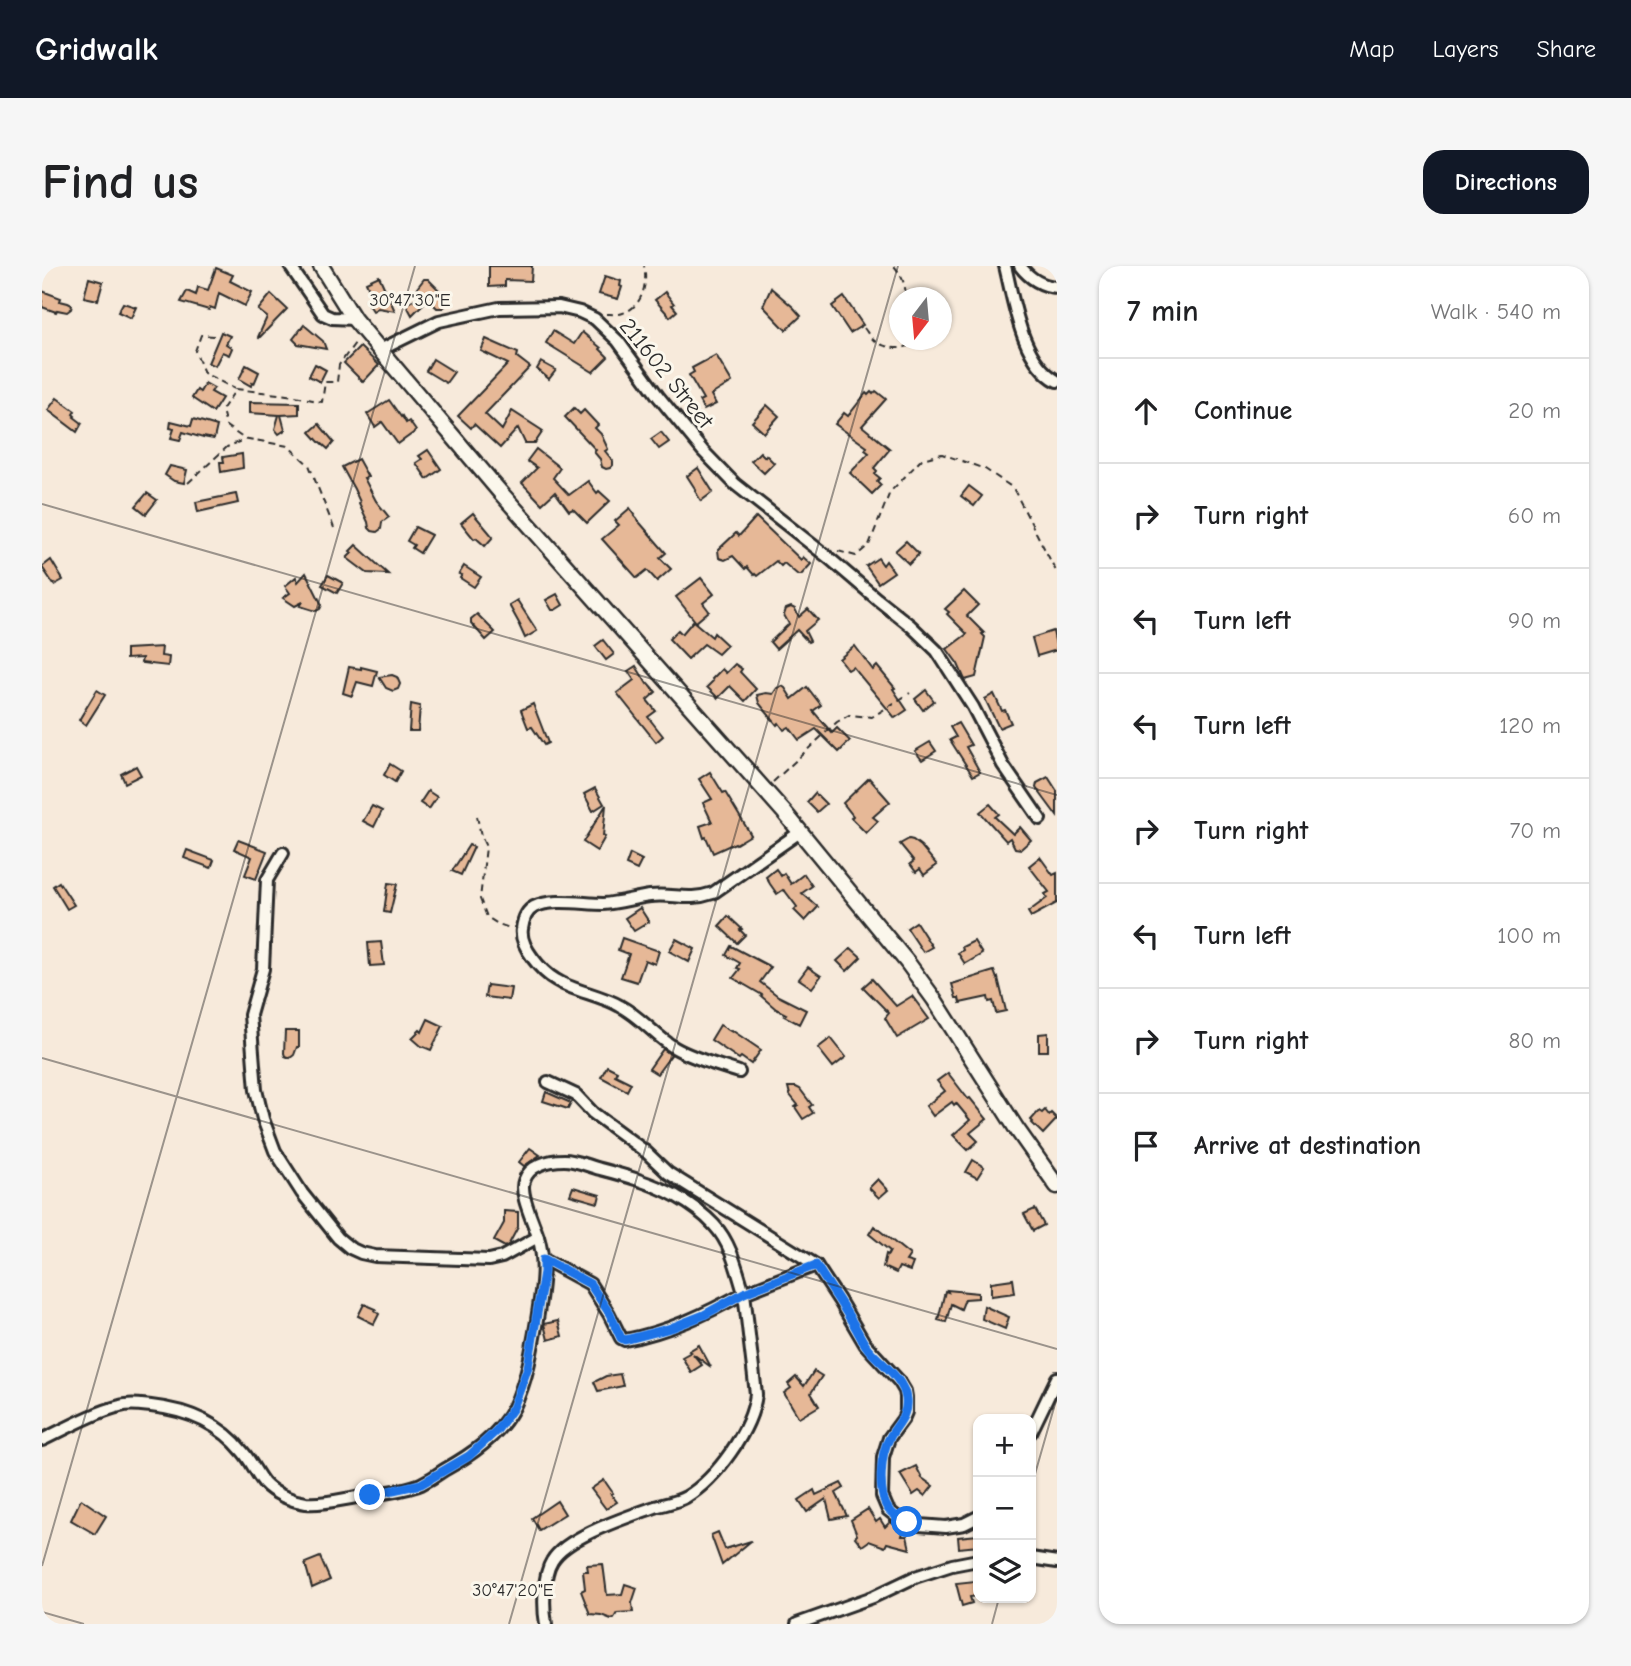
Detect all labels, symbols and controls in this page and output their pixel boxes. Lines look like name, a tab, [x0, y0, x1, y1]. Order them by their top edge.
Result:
text: Gridwalk	[35, 30, 158, 68]
text: Map	[1349, 35, 1395, 63]
text: Layers	[1433, 35, 1498, 63]
text: Share	[1536, 35, 1596, 63]
button: Directions	[1423, 150, 1589, 214]
text: Find us	[42, 154, 198, 210]
north arrow	[889, 287, 952, 350]
text: 30°47'30"E	[369, 290, 451, 311]
text: 7 min	[1127, 294, 1199, 329]
text: Walk · 540 m	[1431, 298, 1561, 325]
street label: 211602 Street	[614, 313, 720, 435]
icon: ahead	[1127, 392, 1165, 430]
text: Continue	[1194, 396, 1292, 426]
text: 20 m	[1508, 397, 1561, 424]
icon: right	[1127, 497, 1165, 535]
text: Turn right	[1194, 501, 1308, 531]
text: 60 m	[1508, 502, 1561, 529]
icon: left	[1127, 602, 1165, 640]
text: Turn left	[1194, 606, 1291, 636]
text: 90 m	[1508, 607, 1561, 634]
icon: left	[1127, 707, 1165, 745]
text: Turn left	[1194, 711, 1291, 741]
text: 120 m	[1499, 712, 1561, 739]
icon: right	[1127, 812, 1165, 850]
text: Turn right	[1194, 816, 1308, 846]
text: 70 m	[1509, 817, 1561, 844]
icon: left	[1127, 917, 1165, 955]
text: Turn left	[1194, 921, 1291, 951]
text: 100 m	[1497, 922, 1561, 949]
icon: right	[1127, 1022, 1165, 1060]
text: Turn right	[1194, 1026, 1308, 1056]
text: 80 m	[1508, 1027, 1561, 1054]
icon: arrive	[1127, 1127, 1165, 1165]
text: Arrive at destination	[1194, 1131, 1421, 1161]
map controls	[973, 1414, 1036, 1603]
button: +	[973, 1414, 1036, 1477]
button: −	[973, 1477, 1036, 1540]
route end	[354, 1479, 385, 1510]
route start	[891, 1506, 922, 1537]
button: layers	[973, 1540, 1036, 1603]
text: 30°47'20"E	[472, 1580, 554, 1601]

